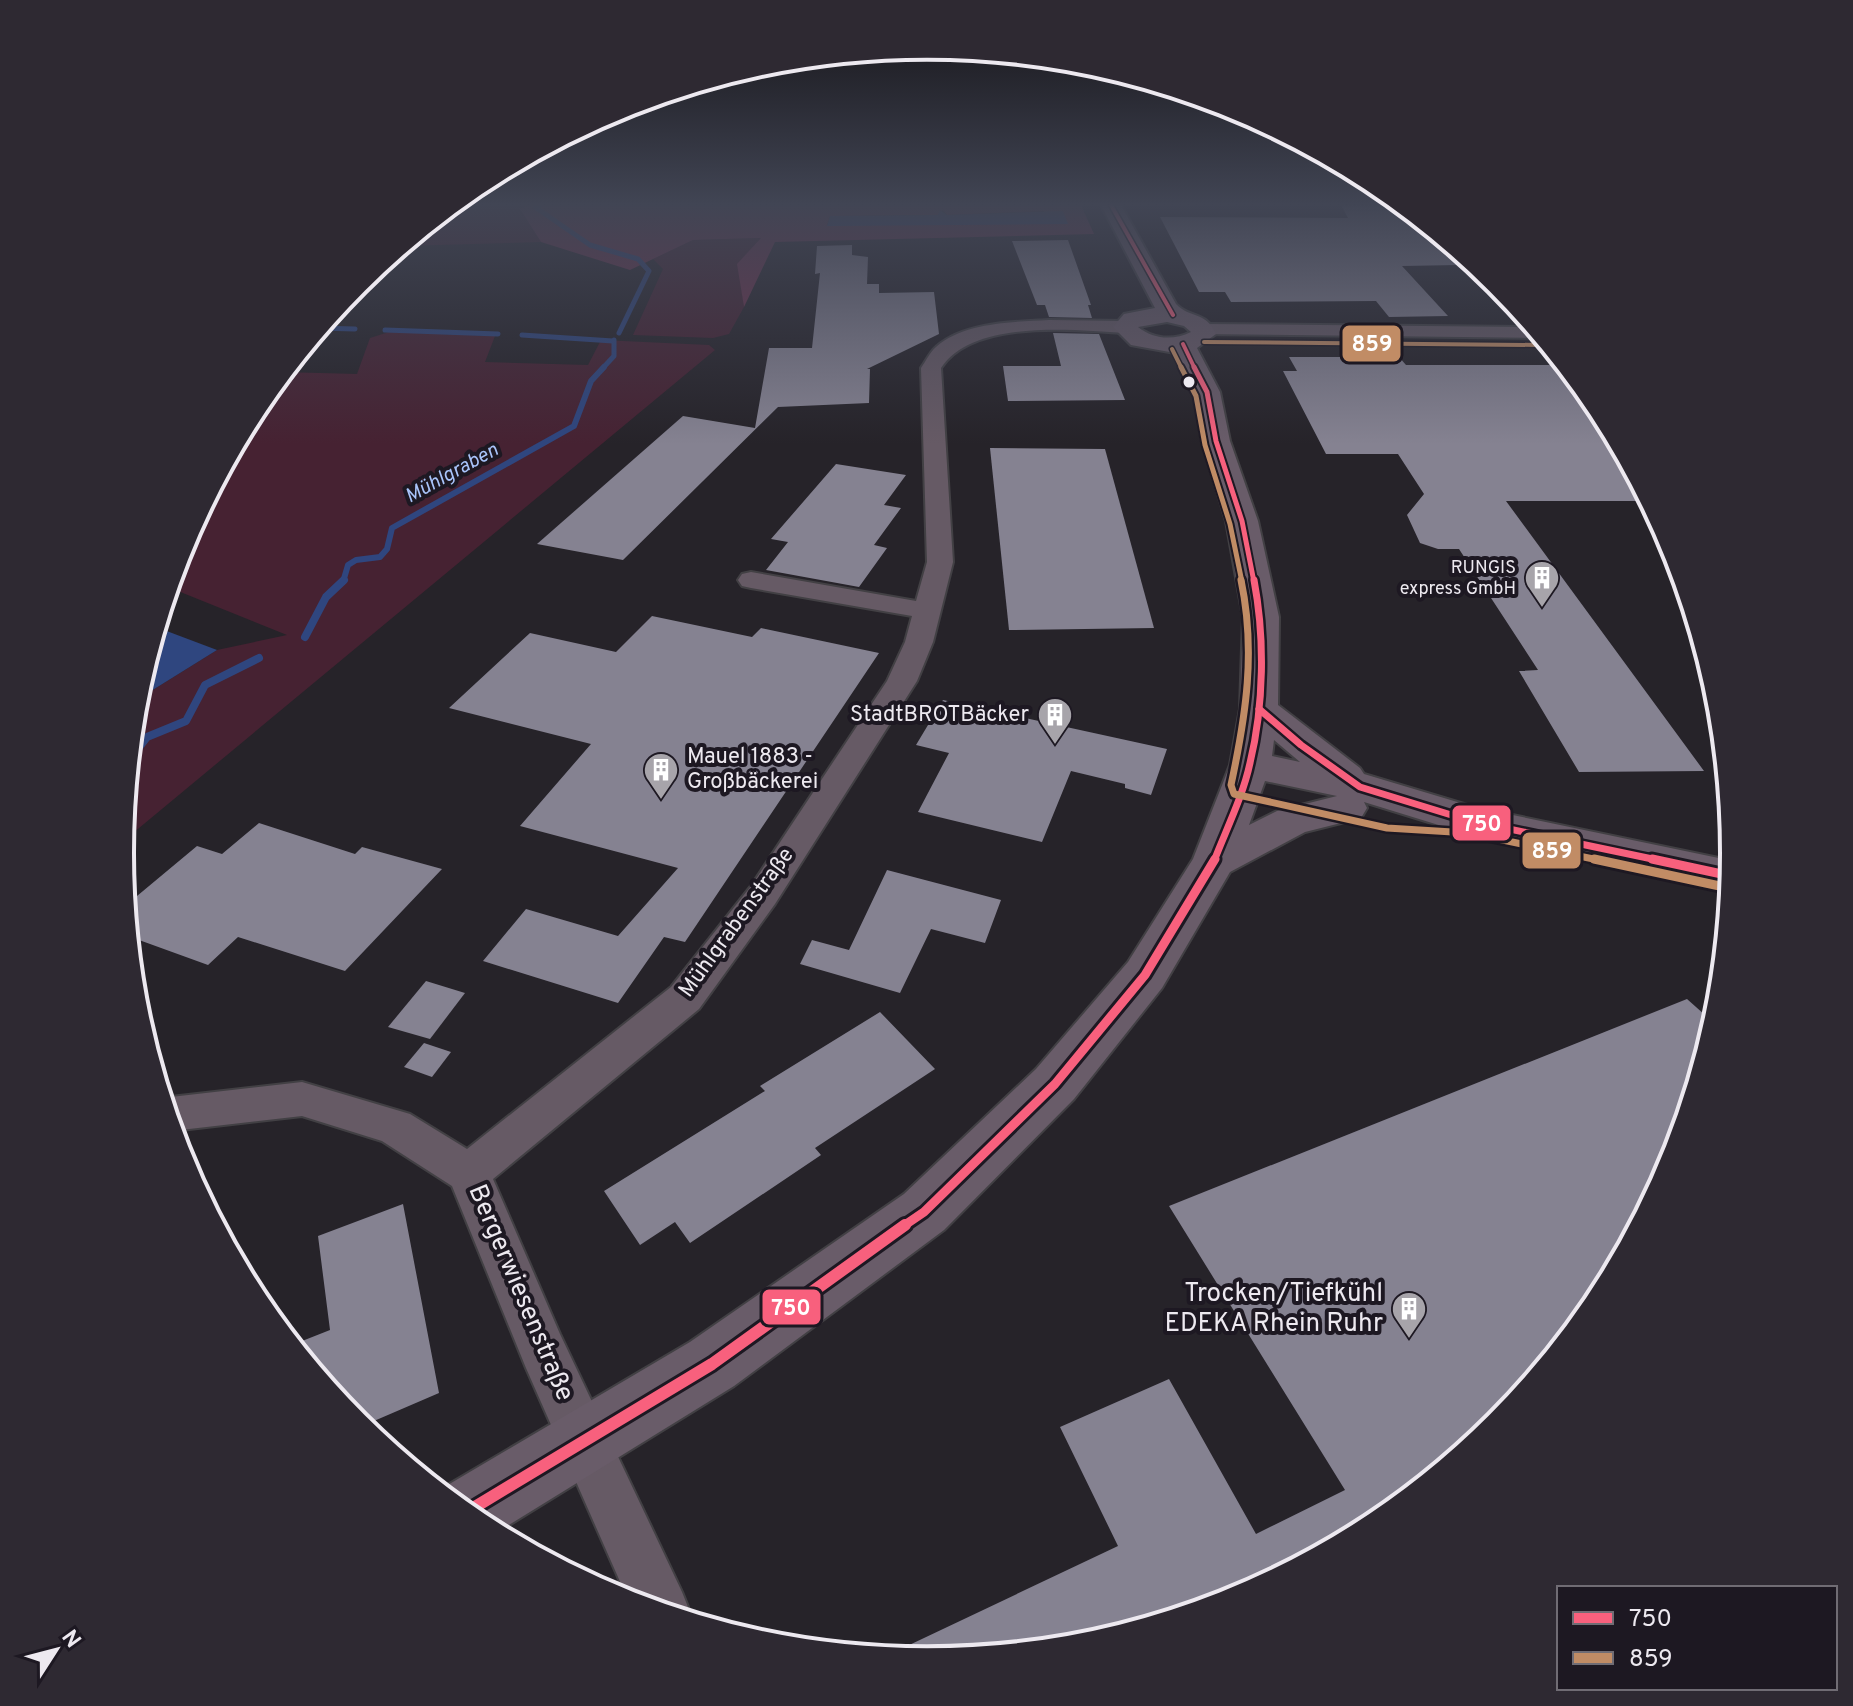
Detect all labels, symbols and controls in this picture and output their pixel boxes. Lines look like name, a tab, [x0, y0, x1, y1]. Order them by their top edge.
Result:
line badge: 859	[1341, 324, 1402, 363]
text: 859	[1352, 332, 1392, 359]
unlabelled marker	[1181, 374, 1197, 390]
water label: Mühlgraben	[401, 438, 503, 510]
place label: RUNGIS express GmbH	[1400, 557, 1516, 601]
building icon: RUNGIS express GmbH	[1523, 559, 1561, 609]
building icon: StadtBROTBäcker	[1036, 696, 1074, 746]
place label: StadtBROTBäcker	[850, 702, 1029, 729]
place label: Mauel 1883 - Großbäckerei	[687, 744, 818, 796]
building icon: Mauel 1883 - Großbäckerei	[642, 751, 680, 801]
line badge: 750	[1451, 804, 1512, 842]
text: 750	[1462, 812, 1502, 839]
line badge: 859	[1521, 831, 1582, 870]
text: 859	[1532, 839, 1572, 866]
street label: Mühlgrabenstraße	[674, 843, 800, 1003]
street label: Bergerwiesenstraße	[459, 1180, 581, 1406]
place label: Trocken/Tiefkühl EDEKA Rhein Ruhr	[1165, 1278, 1383, 1341]
line badge: 750	[761, 1288, 822, 1326]
building icon: Trocken/Tiefkühl EDEKA Rhein Ruhr	[1390, 1290, 1428, 1340]
text: 750	[771, 1296, 811, 1323]
legend	[1557, 1586, 1837, 1690]
text: 750	[1629, 1605, 1672, 1635]
north arrow	[16, 1610, 96, 1690]
text: N	[55, 1625, 86, 1654]
text: 859	[1629, 1645, 1673, 1675]

